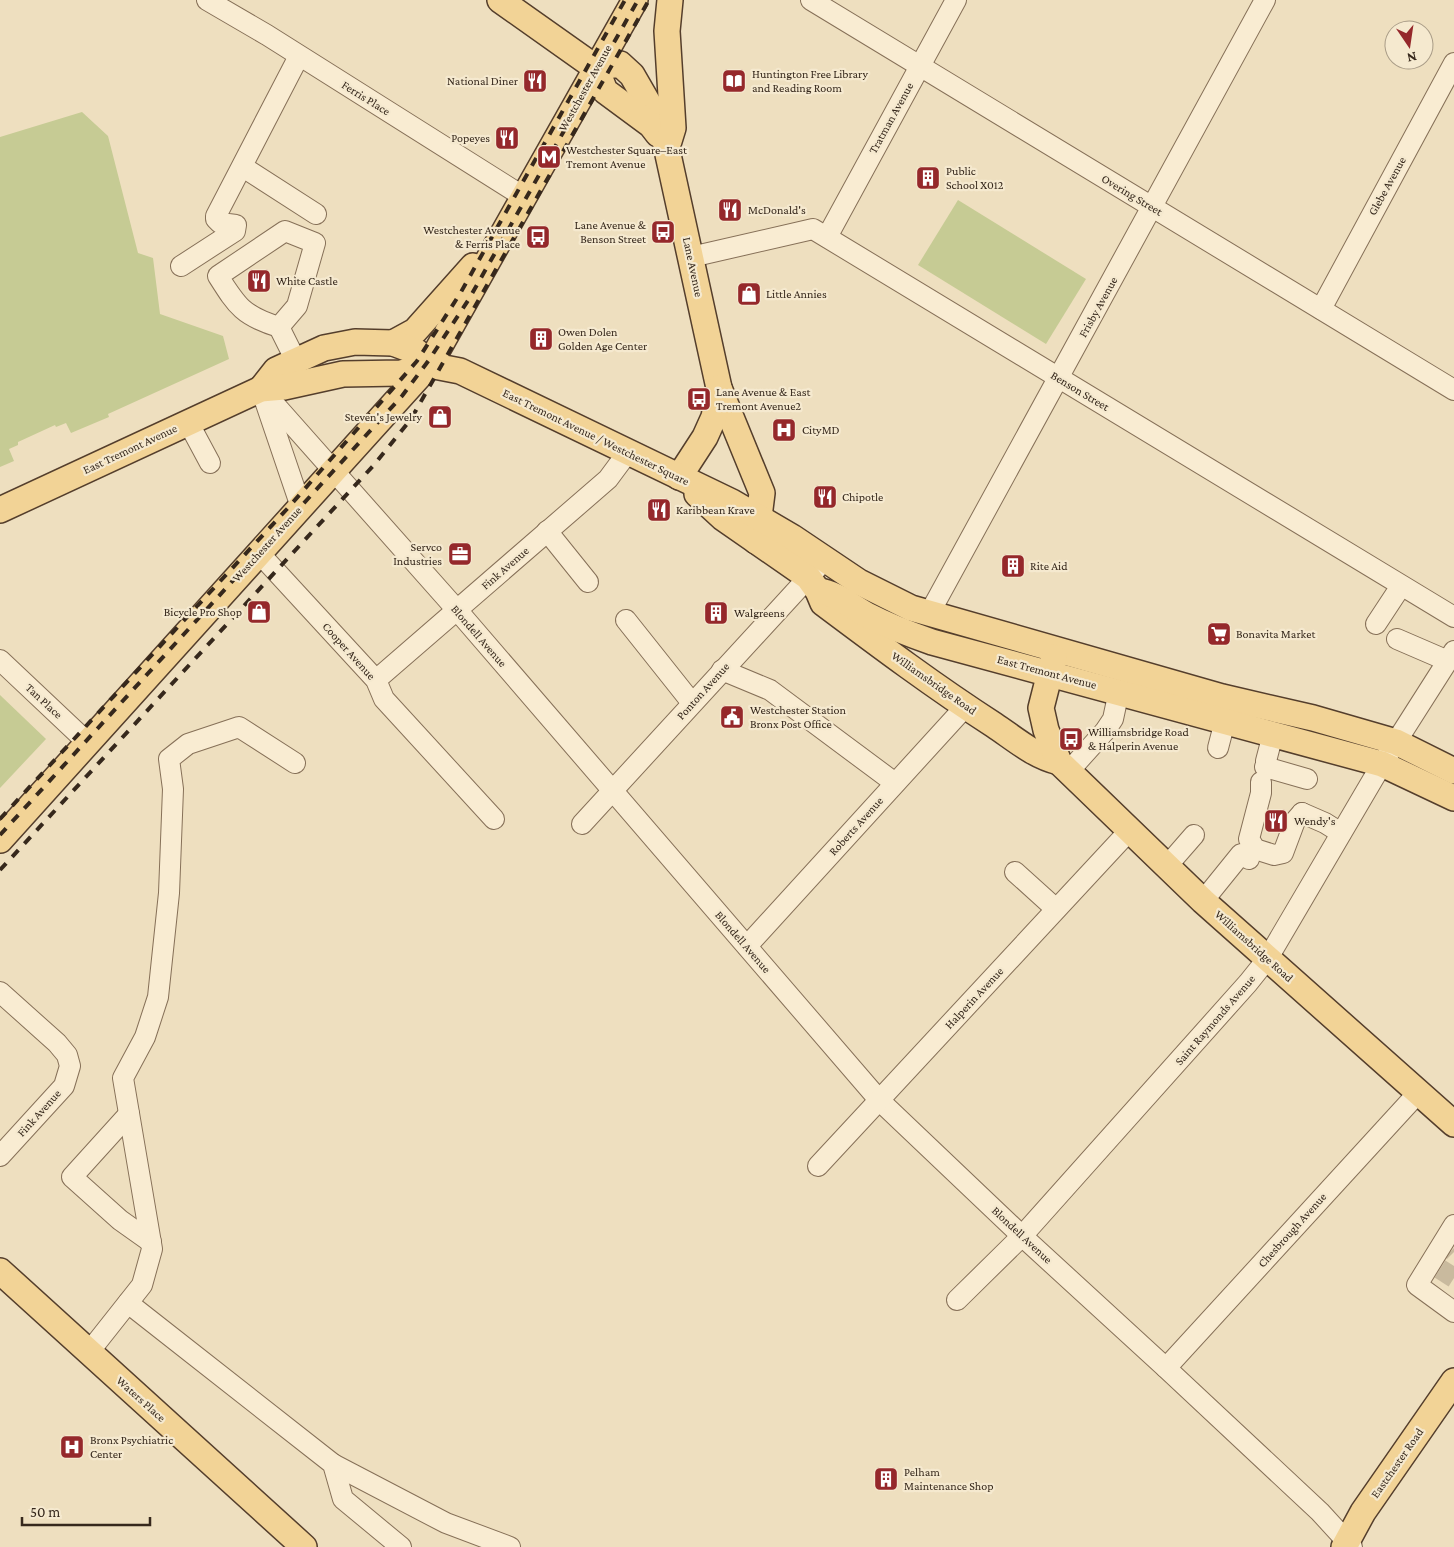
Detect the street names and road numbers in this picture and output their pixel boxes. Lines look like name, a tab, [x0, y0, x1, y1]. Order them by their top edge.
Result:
street label: Westchester Avenue	[555, 42, 615, 134]
street label: Ferris Place	[339, 78, 393, 118]
street label: Tratman Avenue	[866, 80, 916, 156]
street label: Glebe Avenue	[1365, 154, 1409, 218]
street label: Overing Street	[1099, 171, 1166, 219]
street label: Lane Avenue	[680, 236, 706, 298]
street label: Frisby Avenue	[1076, 274, 1120, 340]
street label: Benson Street	[1048, 368, 1113, 414]
street label: East Tremont Avenue / Westchester Square	[501, 386, 691, 488]
street label: East Tremont Avenue	[81, 421, 179, 477]
street label: Westchester Avenue	[229, 503, 305, 585]
street label: Fink Avenue	[478, 543, 532, 593]
street label: Blondell Avenue	[448, 602, 510, 670]
street label: Cooper Avenue	[320, 619, 378, 683]
street label: Williamsbridge Road	[889, 648, 980, 718]
street label: East Tremont Avenue	[996, 652, 1098, 692]
street label: Ponton Avenue	[674, 660, 732, 722]
street label: Tan Place	[23, 680, 65, 722]
street label: Roberts Avenue	[826, 794, 886, 858]
street label: Williamsbridge Road	[1212, 907, 1297, 985]
street label: Blondell Avenue	[712, 908, 774, 976]
street label: Halperin Avenue	[942, 964, 1006, 1032]
street label: Saint Raymonds Avenue	[1172, 972, 1258, 1068]
street label: Fink Avenue	[14, 1086, 64, 1140]
street label: Chesbrough Avenue	[1255, 1190, 1329, 1270]
street label: Blondell Avenue	[989, 1203, 1055, 1267]
street label: Waters Place	[114, 1373, 168, 1425]
street label: Eastchester Road	[1368, 1425, 1427, 1501]

